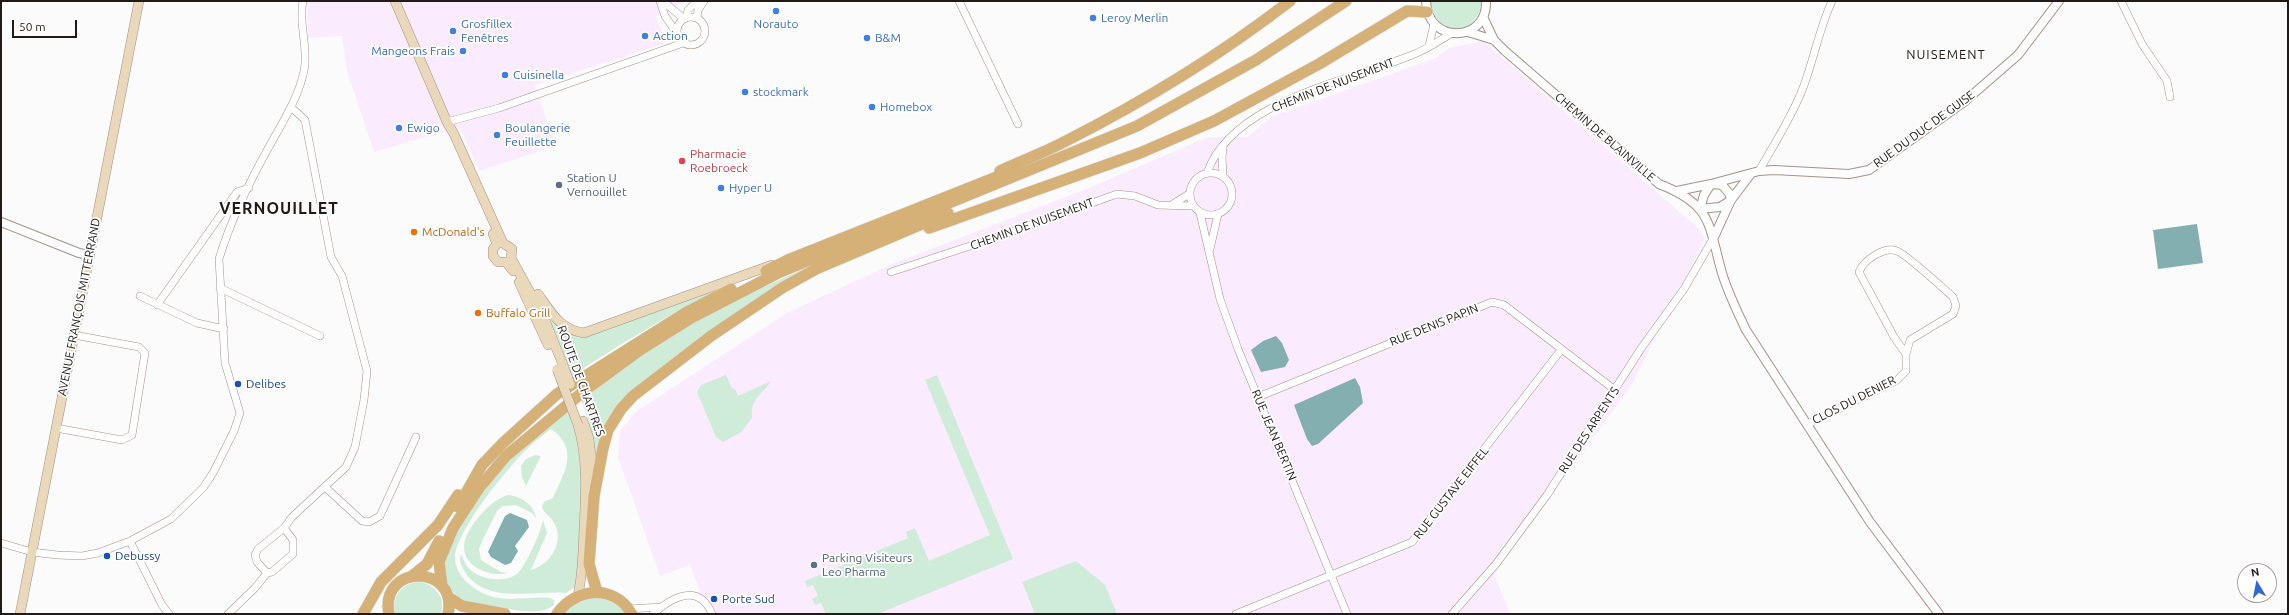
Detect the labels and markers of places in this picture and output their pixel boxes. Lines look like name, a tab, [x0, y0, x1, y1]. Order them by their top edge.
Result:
marker: Norauto	[771, 6, 781, 16]
place label: Leroy Merlin	[1101, 11, 1168, 25]
marker: Leroy Merlin	[1088, 13, 1098, 23]
place label: Grosfillex Fenêtres	[461, 17, 512, 45]
place label: Norauto	[754, 17, 798, 31]
marker: Grosfillex Fenêtres	[448, 26, 458, 36]
place label: Action	[653, 29, 688, 43]
marker: Action	[640, 31, 650, 41]
place label: B&M	[875, 31, 901, 45]
marker: B&M	[862, 33, 872, 43]
place label: Mangeons Frais	[371, 44, 455, 58]
marker: Mangeons Frais	[458, 46, 468, 56]
place label: Cuisinella	[513, 68, 564, 82]
marker: Cuisinella	[500, 70, 510, 80]
place label: stockmark	[753, 85, 809, 99]
marker: stockmark	[740, 87, 750, 97]
place label: Homebox	[880, 100, 932, 114]
marker: Homebox	[867, 102, 877, 112]
place label: Ewigo	[407, 121, 440, 135]
place label: Boulangerie Feuillette	[505, 121, 570, 149]
marker: Ewigo	[394, 123, 404, 133]
marker: Boulangerie Feuillette	[492, 130, 502, 140]
place label: Pharmacie Roebroeck	[690, 147, 748, 175]
marker: Pharmacie Roebroeck	[677, 156, 687, 166]
place label: Station U Vernouillet	[567, 171, 627, 199]
marker: Station U Vernouillet	[554, 180, 564, 190]
place label: Hyper U	[729, 181, 772, 195]
marker: Hyper U	[716, 183, 726, 193]
place label: McDonald's	[422, 225, 485, 239]
marker: McDonald's	[409, 227, 419, 237]
place label: Buffalo Grill	[486, 306, 550, 320]
marker: Buffalo Grill	[473, 308, 483, 318]
place label: Delibes	[246, 377, 286, 391]
marker: Delibes	[233, 379, 243, 389]
place label: Debussy	[115, 549, 160, 563]
marker: Debussy	[102, 551, 112, 561]
place label: Parking Visiteurs Leo Pharma	[822, 551, 912, 579]
marker: Parking Visiteurs Leo Pharma	[809, 560, 819, 570]
place label: Porte Sud	[722, 592, 775, 606]
marker: Porte Sud	[709, 594, 719, 604]

